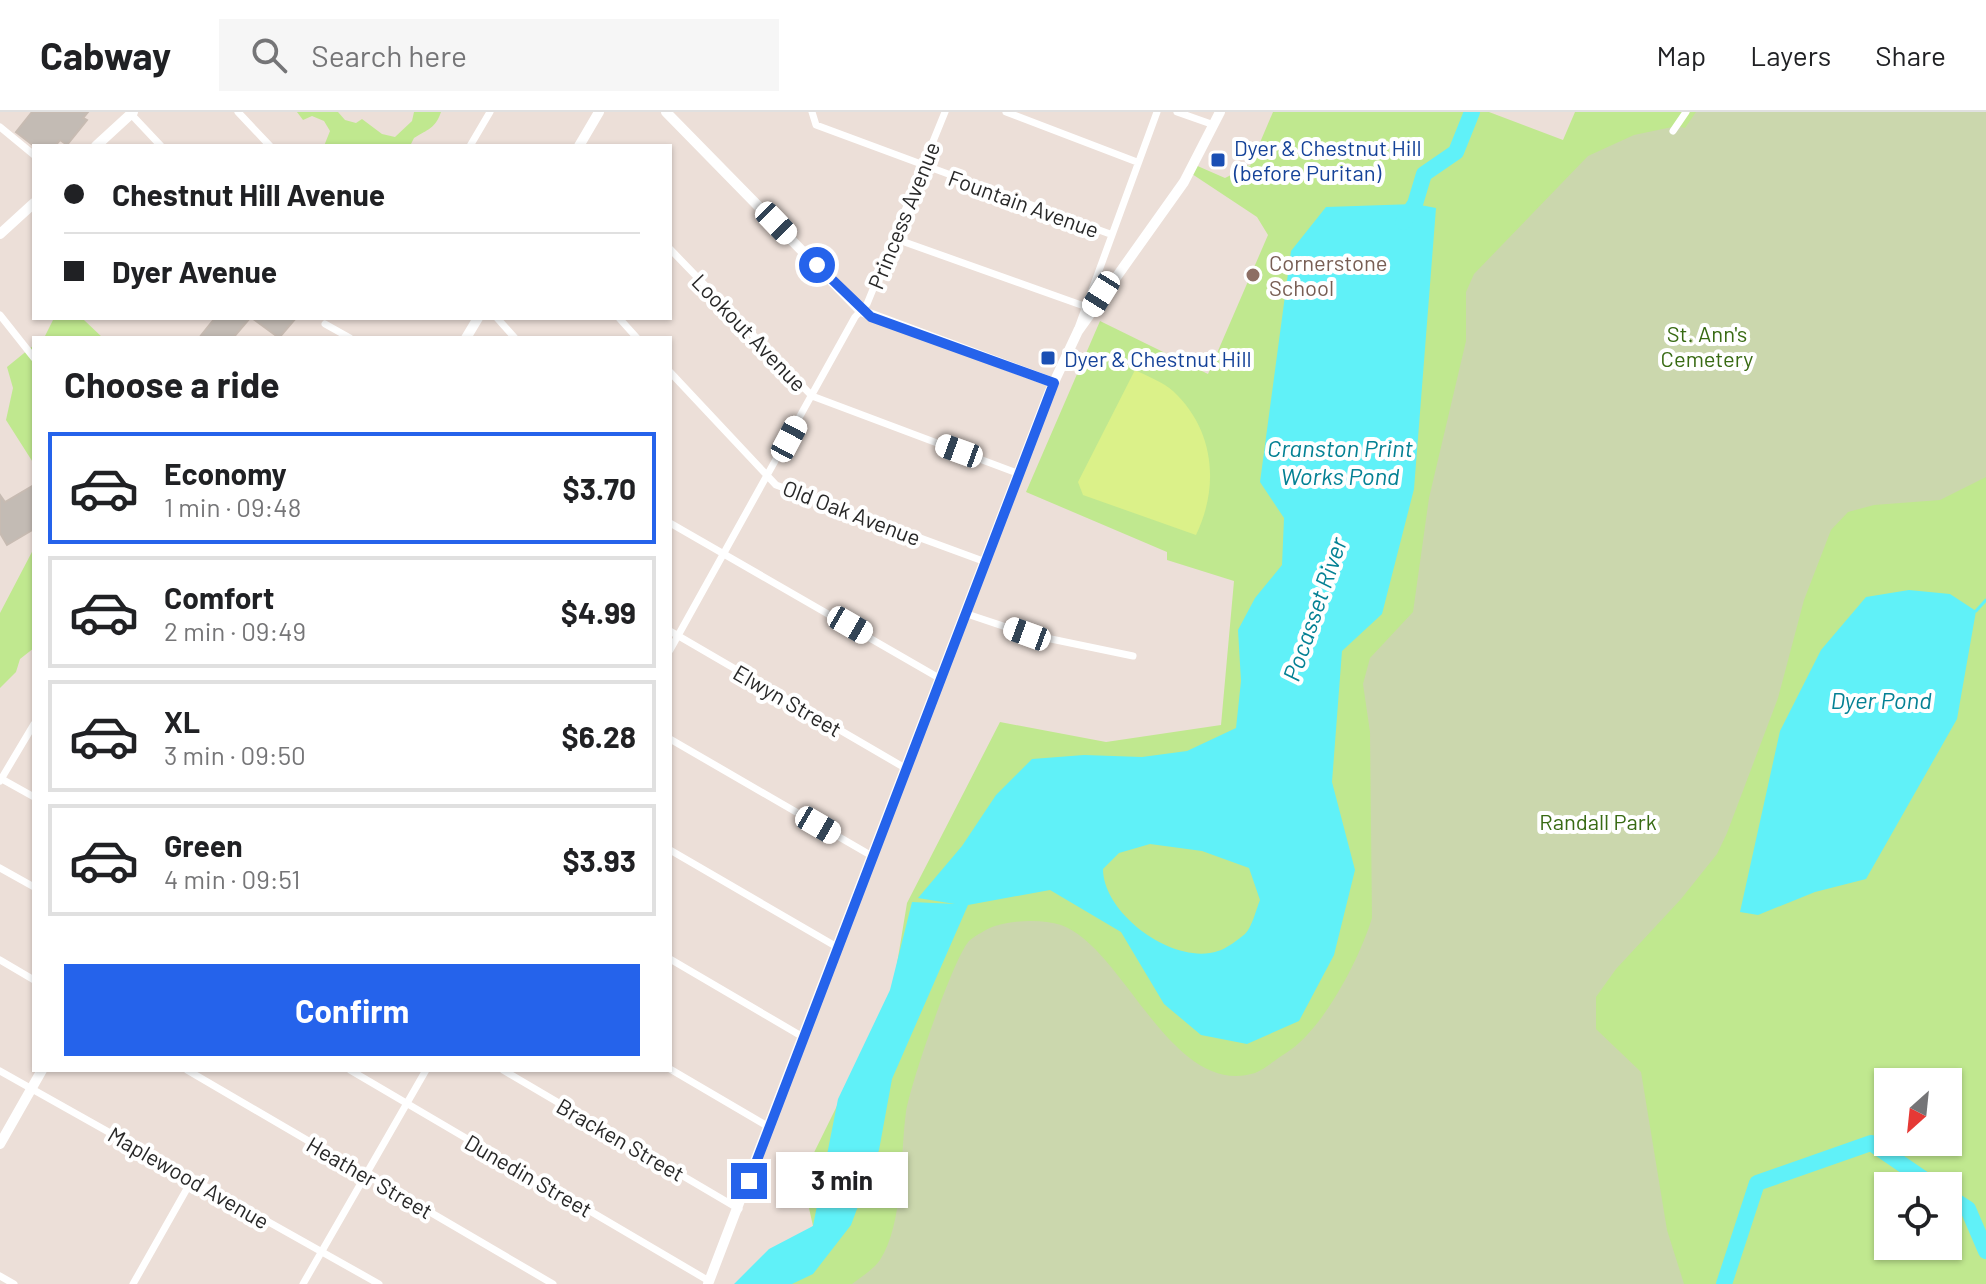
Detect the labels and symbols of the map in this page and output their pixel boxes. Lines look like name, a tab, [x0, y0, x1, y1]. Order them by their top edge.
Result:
place label: Dyer & Chestnut Hill (before Puritan)	[1233, 134, 1422, 185]
street label: Princess Avenue	[862, 138, 944, 292]
marker: Dyer & Chestnut Hill (before Puritan)	[1209, 151, 1227, 169]
street label: Fountain Avenue	[945, 164, 1103, 242]
car	[751, 197, 801, 249]
route start	[799, 247, 835, 283]
place label: Cornerstone School	[1269, 249, 1387, 300]
marker: Cornerstone School	[1244, 266, 1262, 284]
car	[1078, 267, 1124, 321]
street label: Lookout Avenue	[687, 268, 813, 396]
park label: St. Ann's Cemetery	[1661, 320, 1753, 371]
place label: Dyer & Chestnut Hill	[1064, 345, 1252, 371]
marker: Dyer & Chestnut Hill	[1039, 349, 1057, 367]
car	[767, 412, 811, 466]
car	[932, 432, 986, 470]
water label: Cranston Print Works Pond	[1267, 433, 1414, 490]
street label: Old Oak Avenue	[780, 474, 924, 550]
water label: Pocasset River	[1276, 532, 1353, 685]
car	[823, 603, 877, 647]
car	[1000, 615, 1054, 653]
street label: Elwyn Street	[729, 659, 847, 741]
water label: Dyer Pond	[1830, 685, 1932, 714]
car	[791, 803, 845, 847]
park label: Randall Park	[1539, 808, 1657, 834]
north arrow	[1874, 1068, 1962, 1156]
street label: Bracken Street	[553, 1092, 689, 1186]
street label: Maplewood Avenue	[104, 1120, 274, 1234]
street label: Dunedin Street	[461, 1128, 597, 1222]
street label: Heather Street	[302, 1130, 438, 1224]
callout: 3 min	[777, 1153, 909, 1209]
route end	[731, 1163, 767, 1199]

